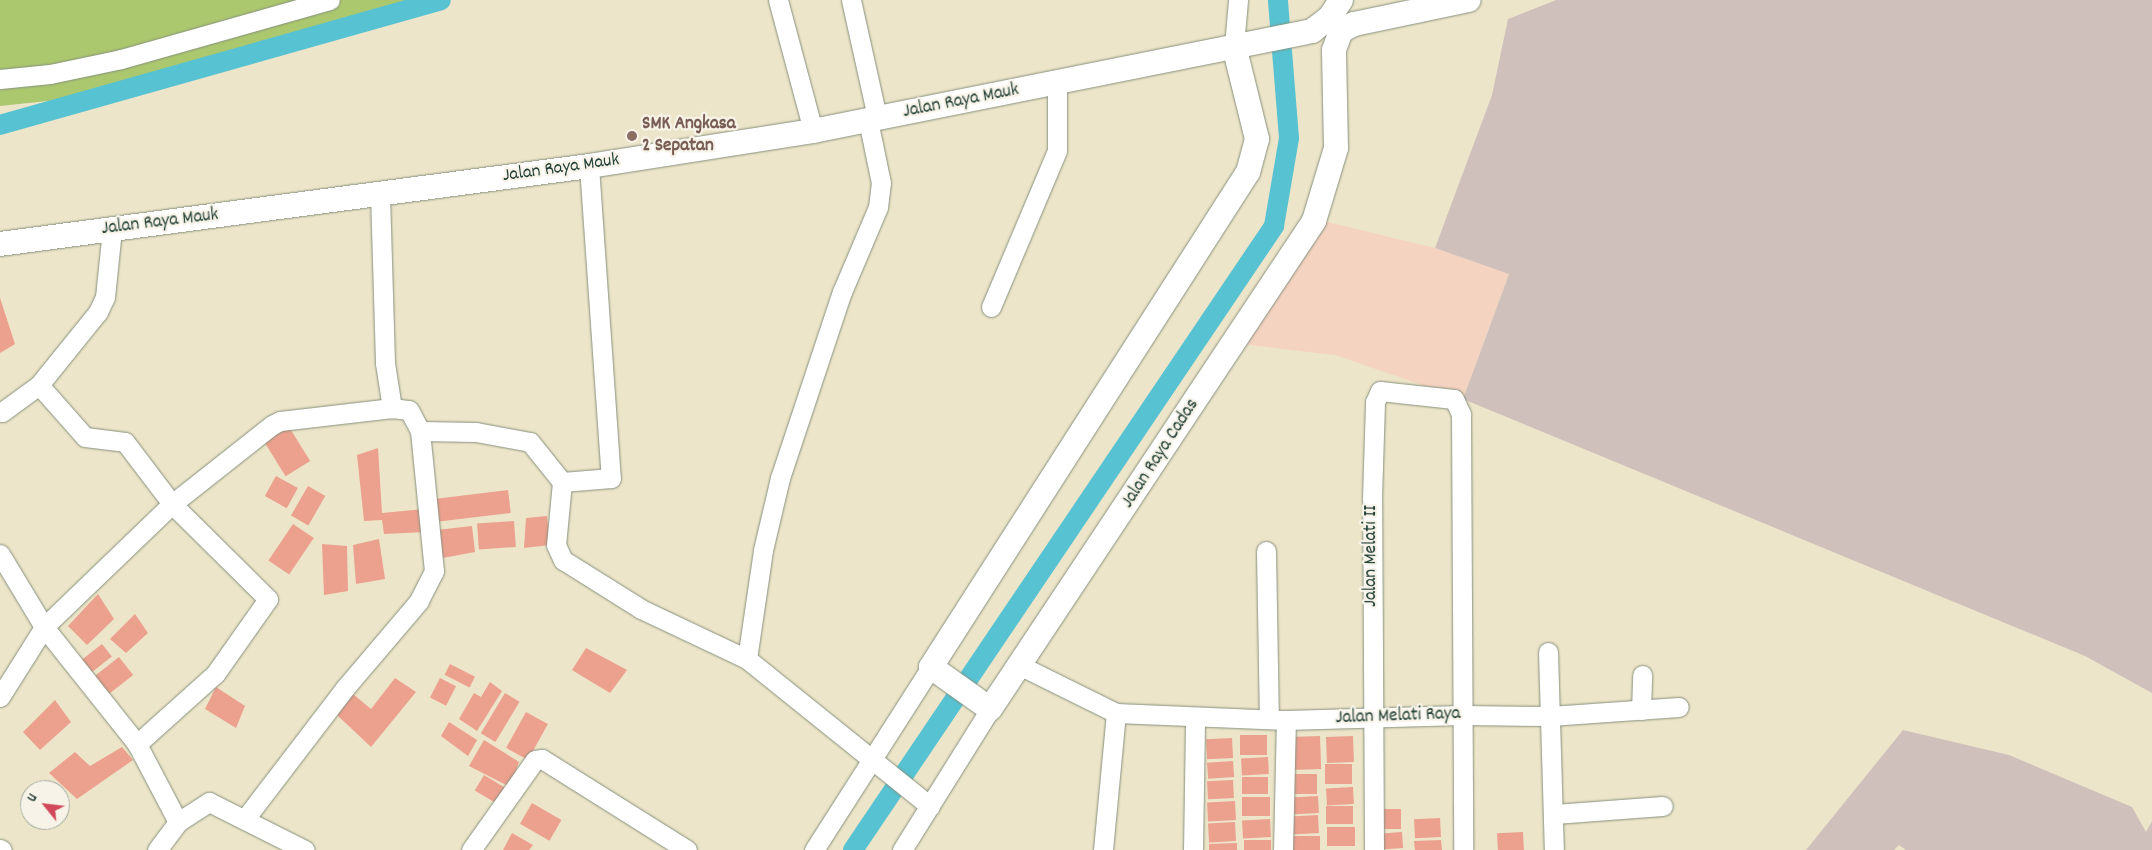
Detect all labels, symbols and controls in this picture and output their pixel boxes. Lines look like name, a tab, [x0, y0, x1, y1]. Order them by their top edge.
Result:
street label: Jalan Raya Mauk	[901, 80, 1021, 124]
place label: SMK Angkasa 2 Sepatan	[642, 114, 736, 158]
marker: SMK Angkasa 2 Sepatan	[626, 130, 638, 142]
street label: Jalan Raya Mauk	[501, 150, 621, 188]
street label: Jalan Raya Mauk	[100, 205, 220, 241]
street label: Jalan Raya Cadas	[1117, 395, 1205, 513]
street label: Jalan Melati II	[1361, 505, 1383, 607]
street label: Jalan Melati Raya	[1335, 703, 1461, 731]
north arrow	[20, 780, 70, 830]
text: U	[22, 790, 43, 806]

